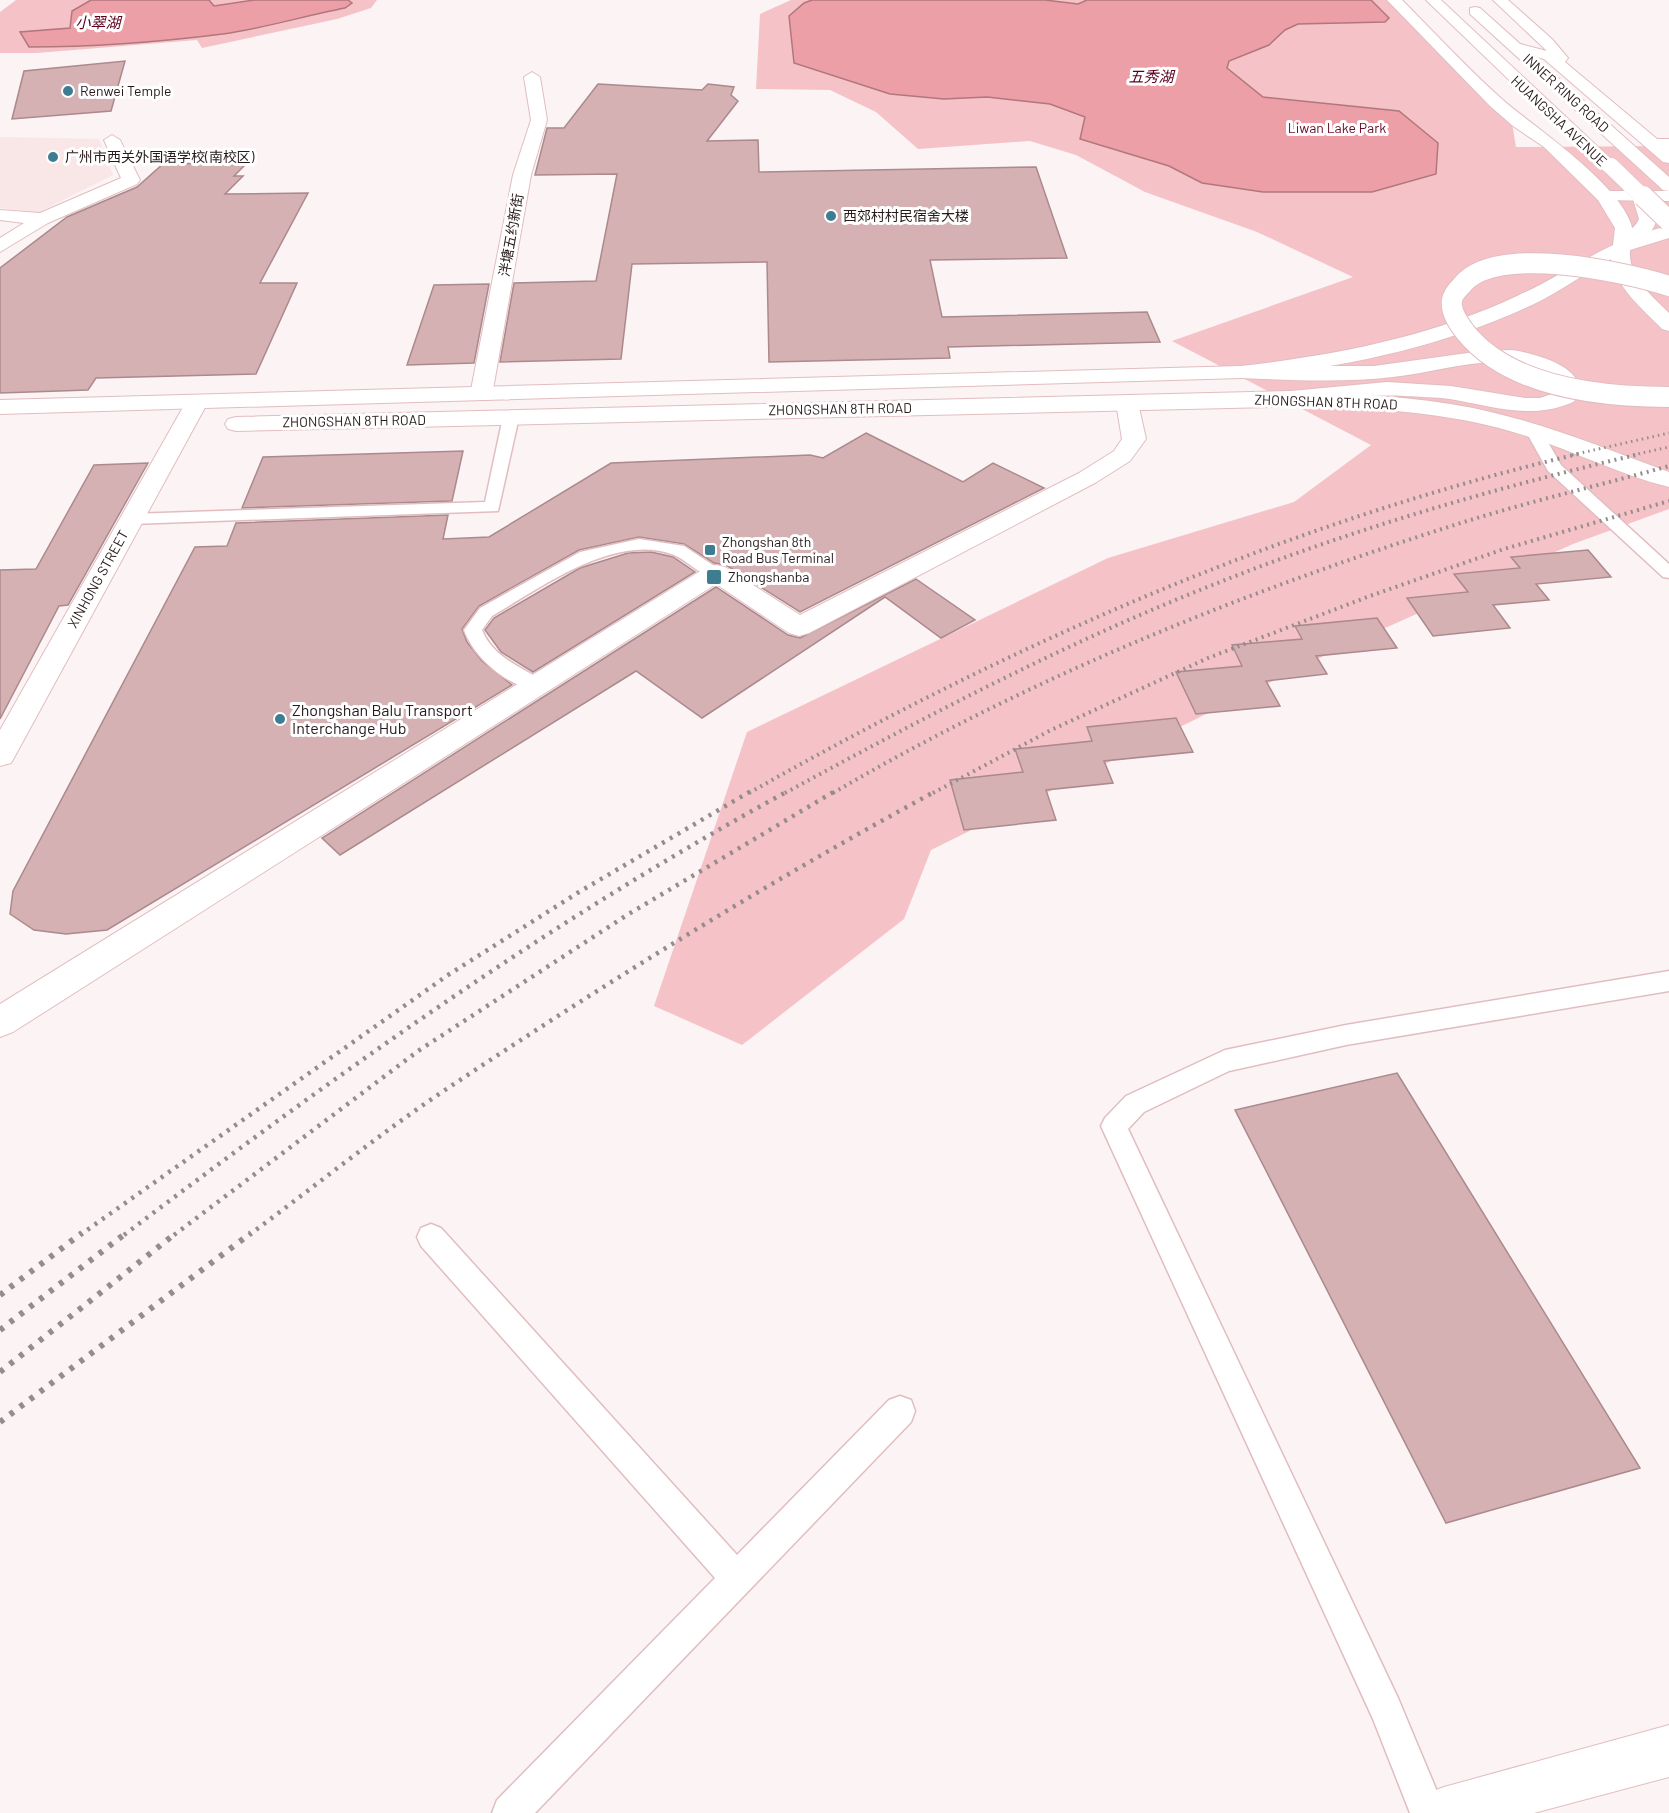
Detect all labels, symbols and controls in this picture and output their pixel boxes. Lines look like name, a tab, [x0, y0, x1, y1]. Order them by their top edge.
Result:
water label: 小翠湖	[75, 13, 122, 31]
street label: INNER RING ROAD	[1520, 50, 1613, 136]
water label: 五秀湖	[1128, 67, 1175, 85]
street label: HUANGSHA AVENUE	[1508, 72, 1611, 169]
place label: Renwei Temple	[80, 82, 172, 99]
marker: Renwei Temple	[61, 84, 75, 98]
park label: Liwan Lake Park	[1288, 119, 1386, 136]
place label: 广州市西关外国语学校(南校区)	[65, 148, 255, 165]
marker: 广州市西关外国语学校(南校区)	[46, 150, 60, 164]
street label: 泮塘五约新街	[495, 192, 526, 278]
place label: 西郊村村民宿舍大楼	[843, 207, 969, 224]
marker: 西郊村村民宿舍大楼	[824, 209, 838, 223]
street label: ZHONGSHAN 8TH ROAD	[1254, 391, 1398, 412]
street label: ZHONGSHAN 8TH ROAD	[768, 399, 912, 418]
street label: ZHONGSHAN 8TH ROAD	[282, 411, 426, 430]
street label: XINHONG STREET	[64, 527, 132, 631]
place label: Zhongshan 8th Road Bus Terminal	[722, 533, 834, 566]
marker: Zhongshan 8th Road Bus Terminal	[703, 543, 717, 557]
marker: Zhongshanba	[705, 568, 723, 586]
place label: Zhongshanba	[728, 568, 809, 585]
place label: Zhongshan Balu Transport Interchange Hub	[292, 700, 473, 737]
marker: Zhongshan Balu Transport Interchange Hub	[273, 712, 287, 726]

